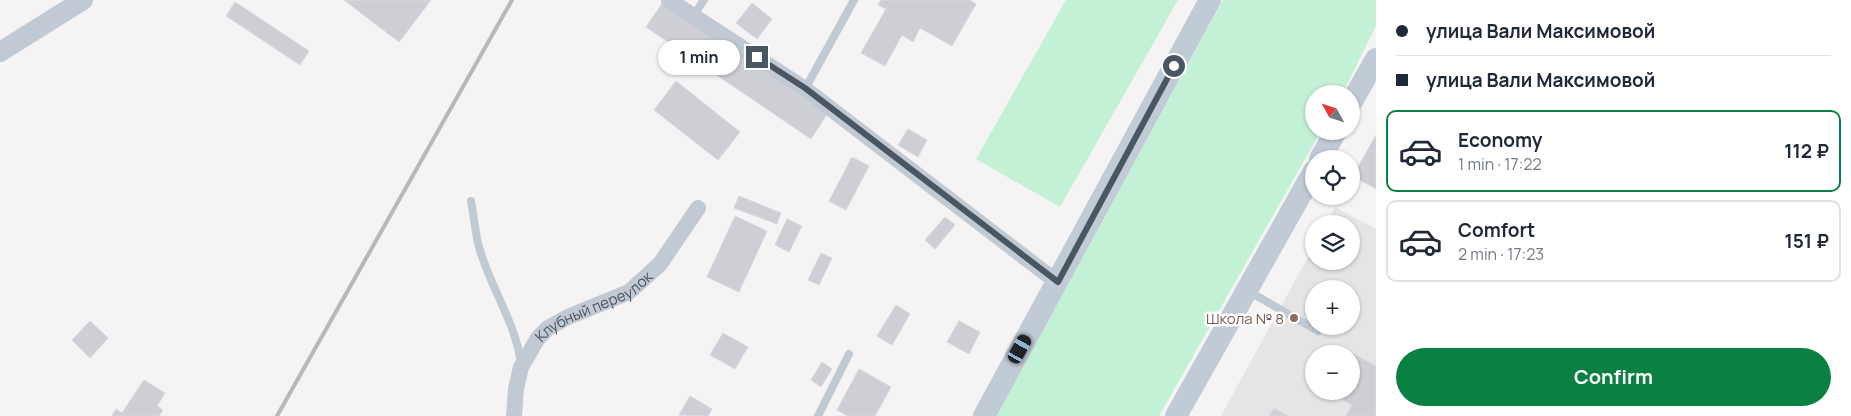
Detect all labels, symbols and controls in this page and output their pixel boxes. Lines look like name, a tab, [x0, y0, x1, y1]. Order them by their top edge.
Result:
text: улица Вали Максимовой	[1426, 18, 1655, 44]
callout: 1 min	[657, 40, 740, 74]
text: 1 min	[679, 46, 719, 68]
route end	[746, 46, 768, 68]
route start	[1163, 55, 1185, 77]
text: улица Вали Максимовой	[1426, 67, 1655, 93]
north arrow	[1305, 85, 1360, 140]
map controls	[1305, 85, 1360, 400]
text: Economy	[1458, 127, 1542, 153]
icon: car	[1398, 129, 1443, 174]
text: 112 ₽	[1784, 138, 1829, 164]
button: locate	[1305, 150, 1360, 205]
text: 1 min · 17:22	[1458, 153, 1542, 175]
button: layers	[1305, 215, 1360, 270]
text: Comfort	[1458, 217, 1535, 243]
icon: car	[1398, 219, 1443, 264]
text: 151 ₽	[1784, 228, 1829, 254]
text: 2 min · 17:23	[1458, 243, 1544, 265]
street label: Клубный переулок	[530, 265, 657, 346]
button: +	[1305, 280, 1360, 335]
place label: Школа № 8	[1206, 308, 1284, 329]
marker: Школа № 8	[1288, 312, 1300, 324]
car	[1006, 332, 1033, 366]
button: −	[1305, 345, 1360, 400]
button: Confirm	[1396, 348, 1831, 406]

